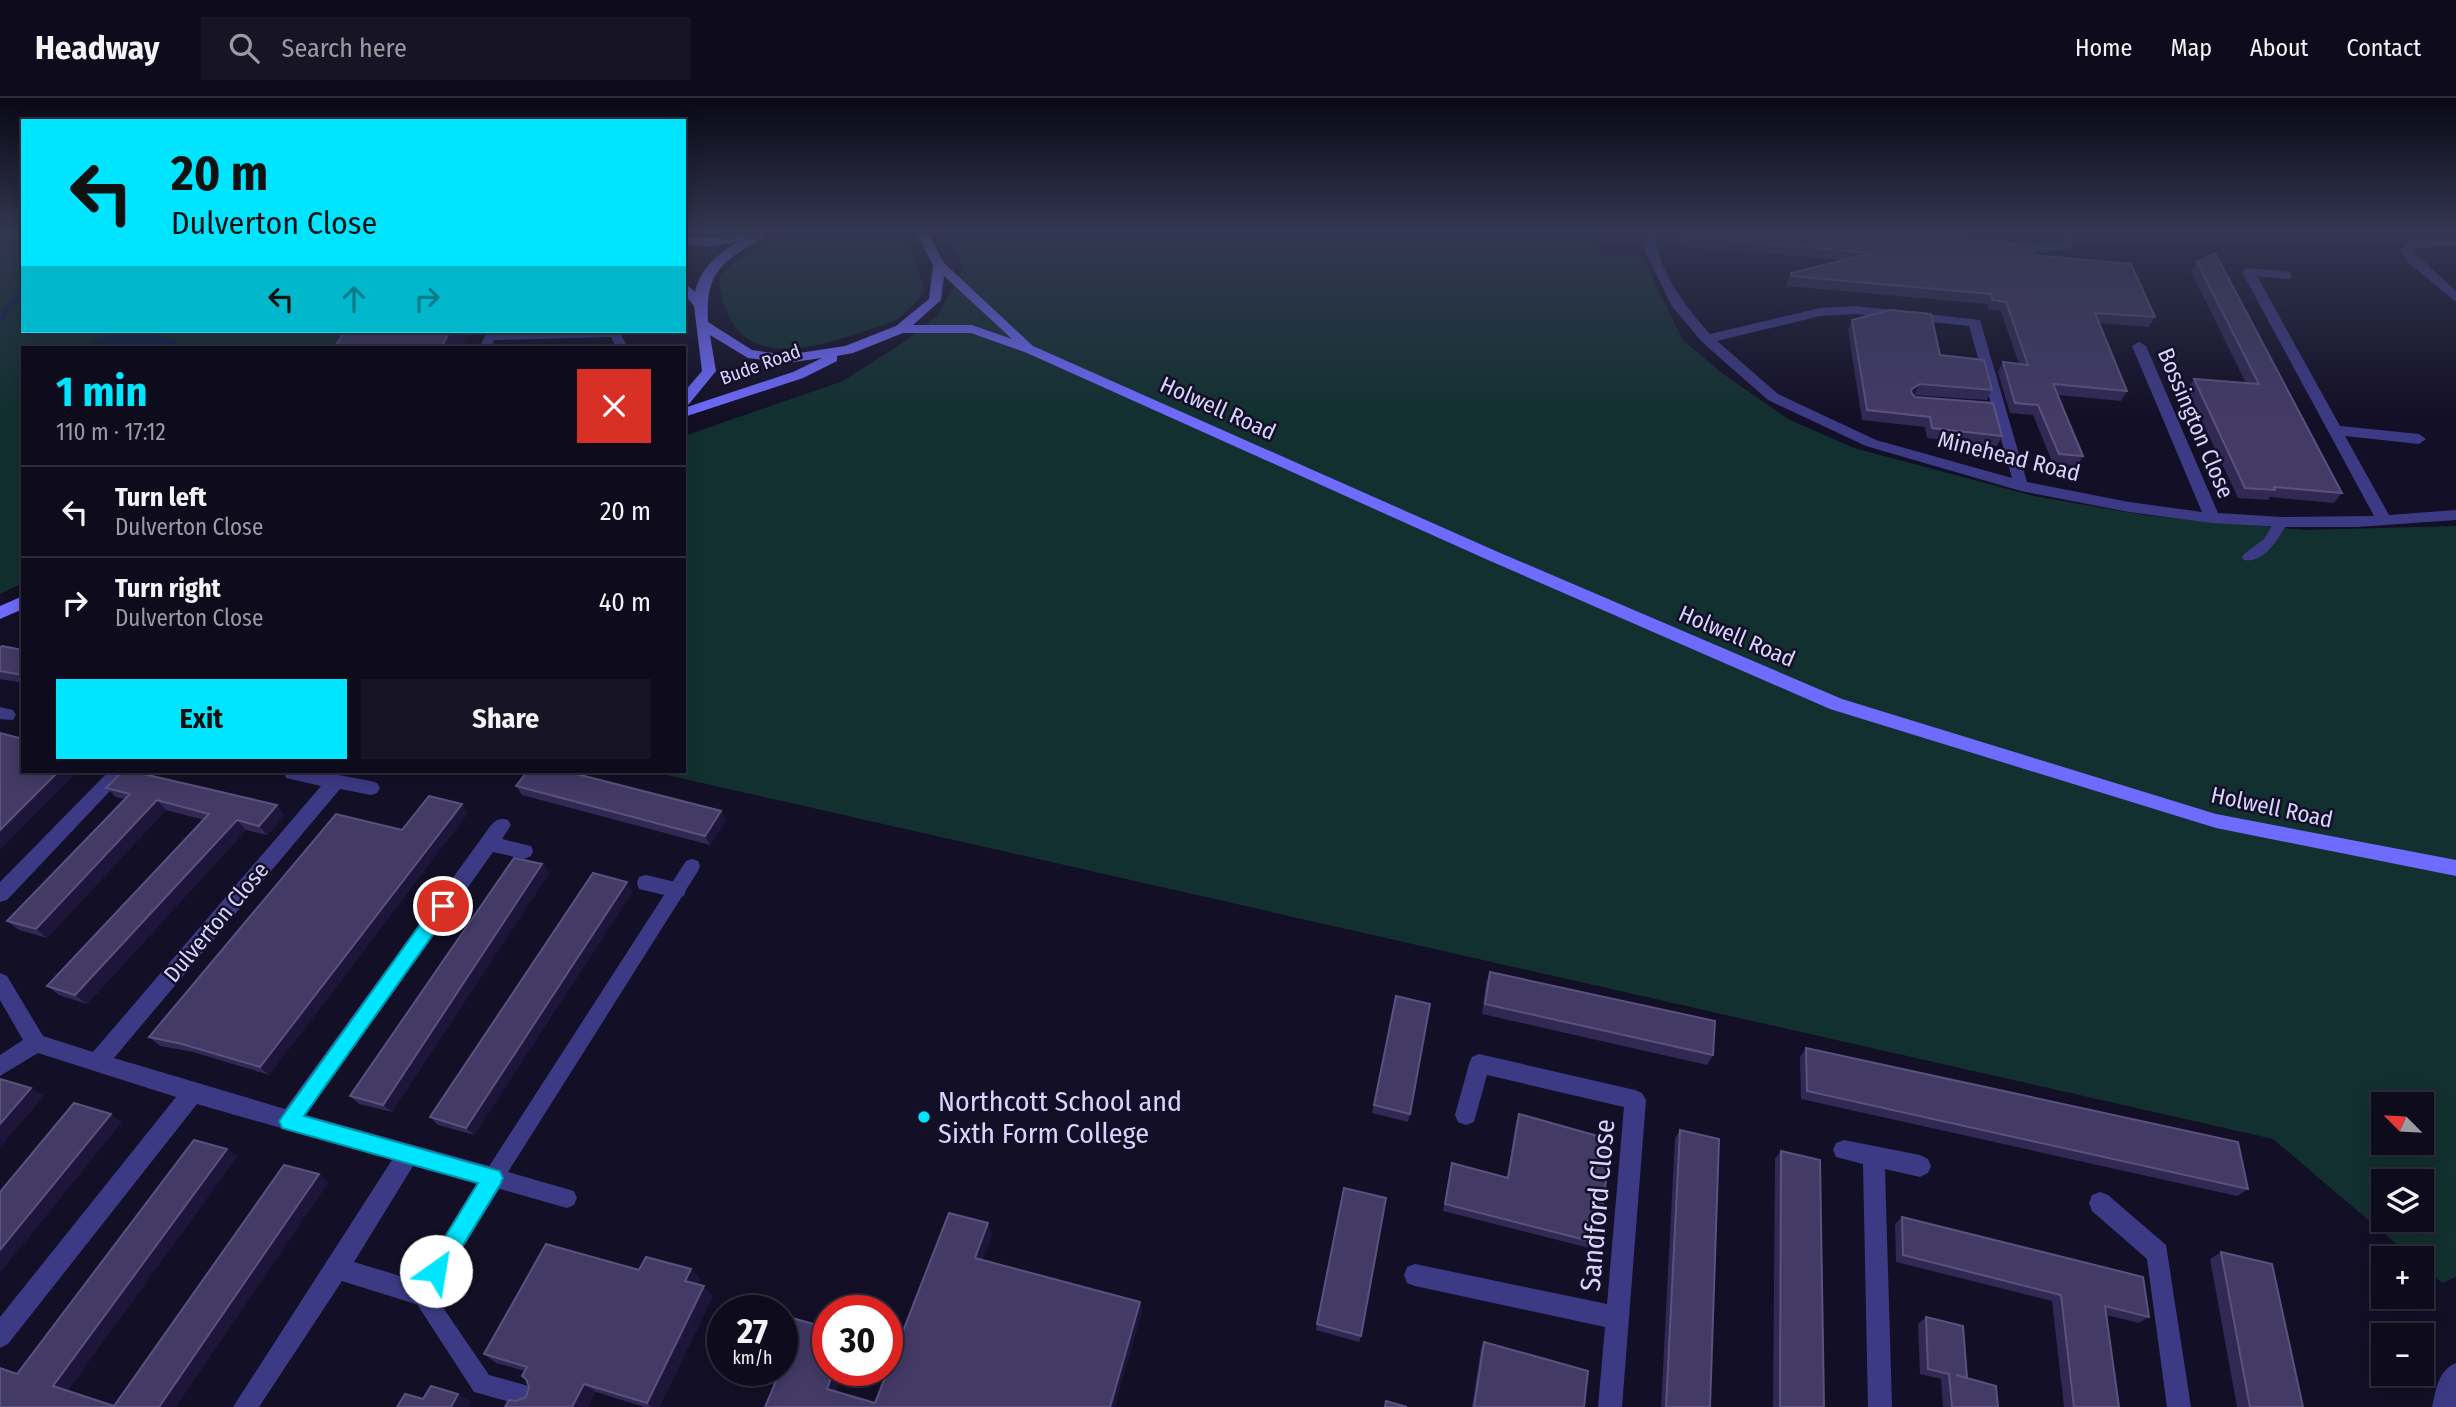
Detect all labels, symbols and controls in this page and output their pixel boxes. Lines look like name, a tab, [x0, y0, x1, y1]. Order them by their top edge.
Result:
search box	[201, 17, 691, 80]
text: Headway	[35, 28, 159, 68]
icon: search	[225, 29, 263, 67]
text: Search here	[281, 33, 407, 64]
text: Home	[2075, 34, 2132, 62]
text: Map	[2170, 34, 2212, 62]
text: About	[2250, 34, 2308, 62]
text: Contact	[2346, 34, 2421, 62]
text: 20 m	[171, 144, 268, 203]
icon: left	[56, 147, 147, 238]
text: Dulverton Close	[171, 204, 377, 242]
icon: left	[262, 280, 300, 318]
icon: ahead	[335, 280, 373, 318]
icon: right	[408, 280, 446, 318]
street label: Bude Road	[717, 339, 803, 390]
street label: Bossington Close	[2152, 344, 2240, 502]
text: 1 min	[56, 367, 147, 417]
button: close	[577, 369, 651, 443]
street label: Holwell Road	[1156, 370, 1280, 446]
text: 110 m · 17:12	[56, 418, 166, 446]
street label: Minehead Road	[1935, 425, 2083, 487]
text: Turn left	[115, 482, 207, 513]
icon: left	[56, 493, 94, 531]
text: 20 m	[600, 496, 651, 527]
text: Dulverton Close	[115, 513, 263, 541]
text: Turn right	[115, 573, 221, 604]
icon: right	[56, 584, 94, 622]
text: 40 m	[599, 587, 651, 618]
street label: Holwell Road	[1675, 599, 1799, 673]
text: Dulverton Close	[115, 604, 263, 632]
button: Exit	[56, 679, 347, 759]
button: Share	[361, 679, 651, 759]
street label: Holwell Road	[2209, 780, 2335, 834]
street label: Dulverton Close	[158, 856, 274, 988]
pin	[413, 876, 473, 936]
icon: arrive	[424, 887, 462, 925]
place label: Northcott School and Sixth Form College	[938, 1085, 1182, 1150]
north arrow	[2371, 1092, 2434, 1155]
map controls	[2371, 1092, 2434, 1386]
marker: Northcott School and Sixth Form College	[916, 1109, 932, 1125]
street label: Sandford Close	[1574, 1118, 1621, 1292]
button: layers	[2371, 1169, 2434, 1232]
position arrow	[399, 1234, 473, 1308]
button: +	[2371, 1246, 2434, 1309]
speed limit sign: 30	[812, 1295, 903, 1386]
text: 27	[737, 1310, 768, 1352]
button: −	[2371, 1323, 2434, 1386]
text: km/h	[732, 1347, 773, 1369]

